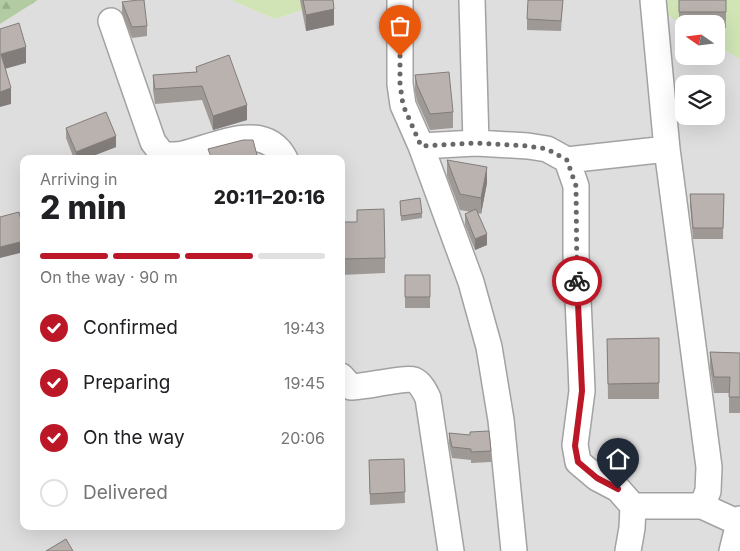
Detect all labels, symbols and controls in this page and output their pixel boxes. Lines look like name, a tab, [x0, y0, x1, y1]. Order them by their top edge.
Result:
pin	[379, 5, 421, 56]
icon: bag	[386, 12, 414, 40]
north arrow	[675, 15, 725, 65]
map controls	[675, 15, 725, 125]
button: layers	[675, 75, 725, 125]
text: Arriving in	[40, 169, 117, 189]
text: 20:11–20:16	[214, 186, 325, 209]
text: 2 min	[40, 188, 126, 227]
courier	[552, 256, 602, 306]
text: On the way · 90 m	[40, 267, 178, 287]
icon: bike	[563, 267, 591, 295]
icon: check	[40, 314, 68, 342]
text: Confirmed	[83, 316, 178, 339]
text: 19:43	[284, 318, 325, 338]
icon: check	[40, 369, 68, 397]
text: Preparing	[83, 371, 170, 394]
text: 19:45	[284, 373, 325, 393]
icon: check	[40, 424, 68, 452]
text: On the way	[83, 426, 185, 449]
text: 20:06	[281, 428, 325, 448]
pin	[597, 438, 639, 489]
icon: home	[604, 445, 632, 473]
text: Delivered	[83, 481, 168, 504]

